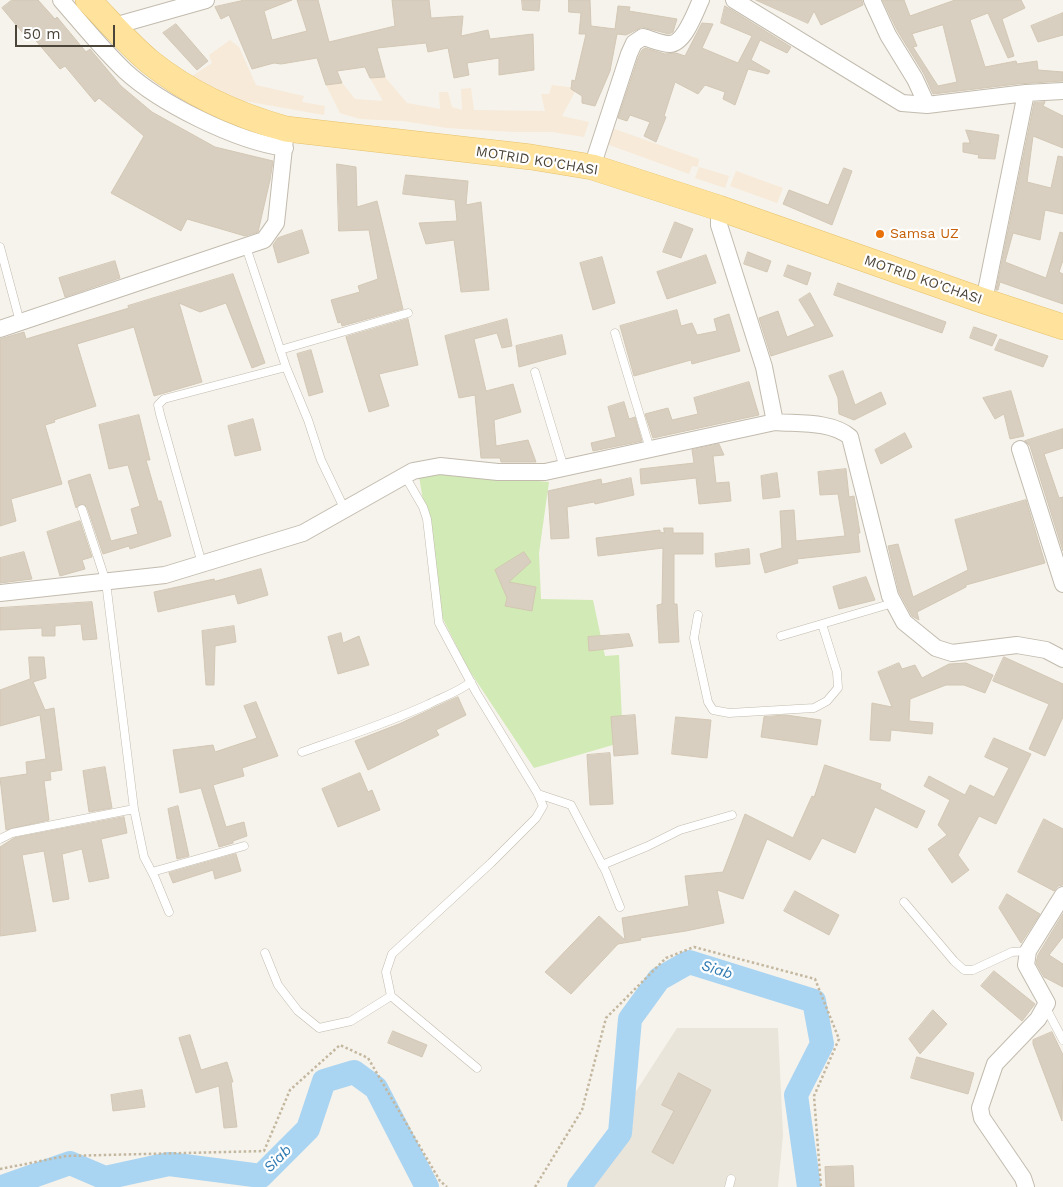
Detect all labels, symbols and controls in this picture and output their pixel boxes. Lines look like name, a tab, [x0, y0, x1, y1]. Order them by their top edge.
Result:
scale bar	[18, 15, 118, 47]
text: 50 m	[23, 25, 60, 43]
street label: MOTRID KO'CHASI	[475, 143, 599, 179]
place label: Samsa UZ	[890, 226, 959, 242]
marker: Samsa UZ	[874, 228, 886, 240]
street label: MOTRID KO'CHASI	[862, 252, 984, 308]
water label: Siab	[699, 957, 735, 983]
water label: Siab	[260, 1141, 296, 1177]

